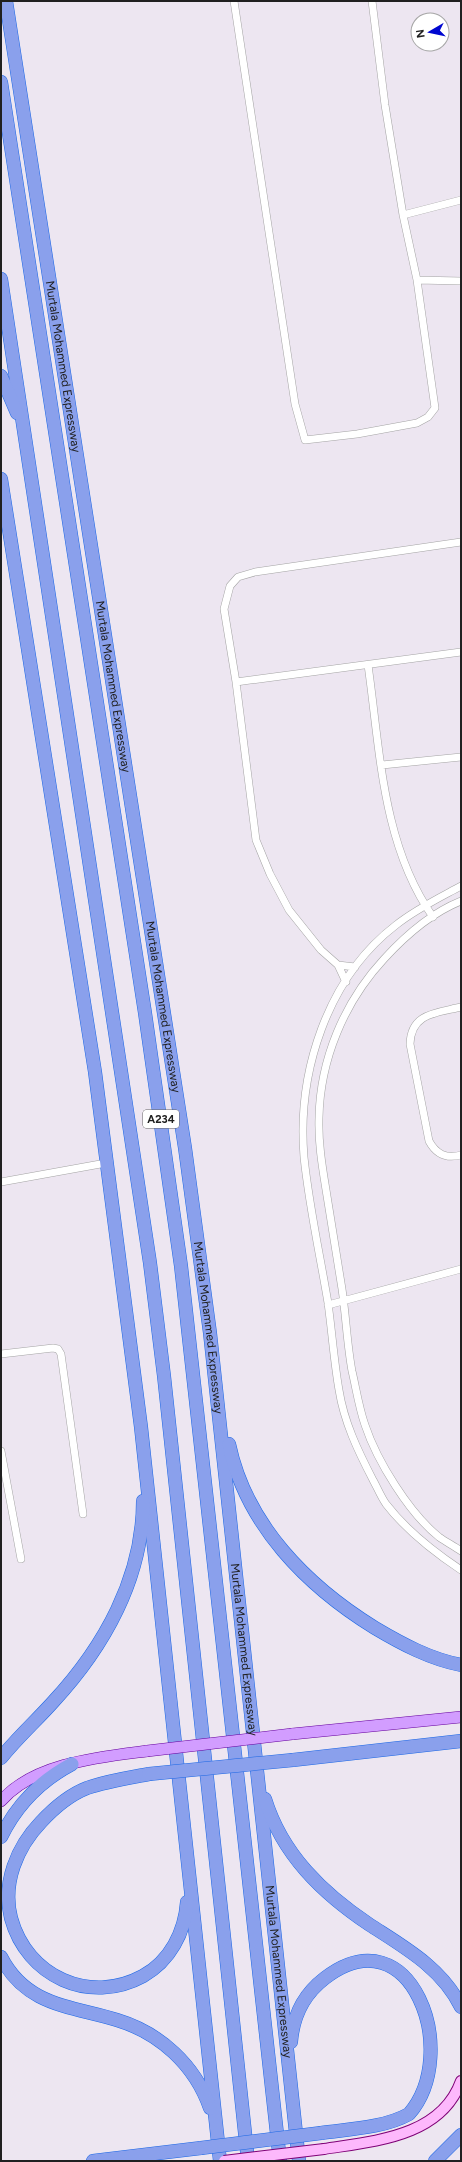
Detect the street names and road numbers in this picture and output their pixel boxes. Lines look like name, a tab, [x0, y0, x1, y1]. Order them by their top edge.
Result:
street label: Murtala Mohammed Expressway	[43, 280, 83, 454]
street label: Murtala Mohammed Expressway	[93, 600, 133, 774]
street label: Murtala Mohammed Expressway	[143, 920, 183, 1094]
road number: A234	[143, 1110, 179, 1128]
street label: Murtala Mohammed Expressway	[191, 1241, 226, 1415]
street label: Murtala Mohammed Expressway	[228, 1563, 260, 1737]
street label: Murtala Mohammed Expressway	[262, 1885, 295, 2059]

